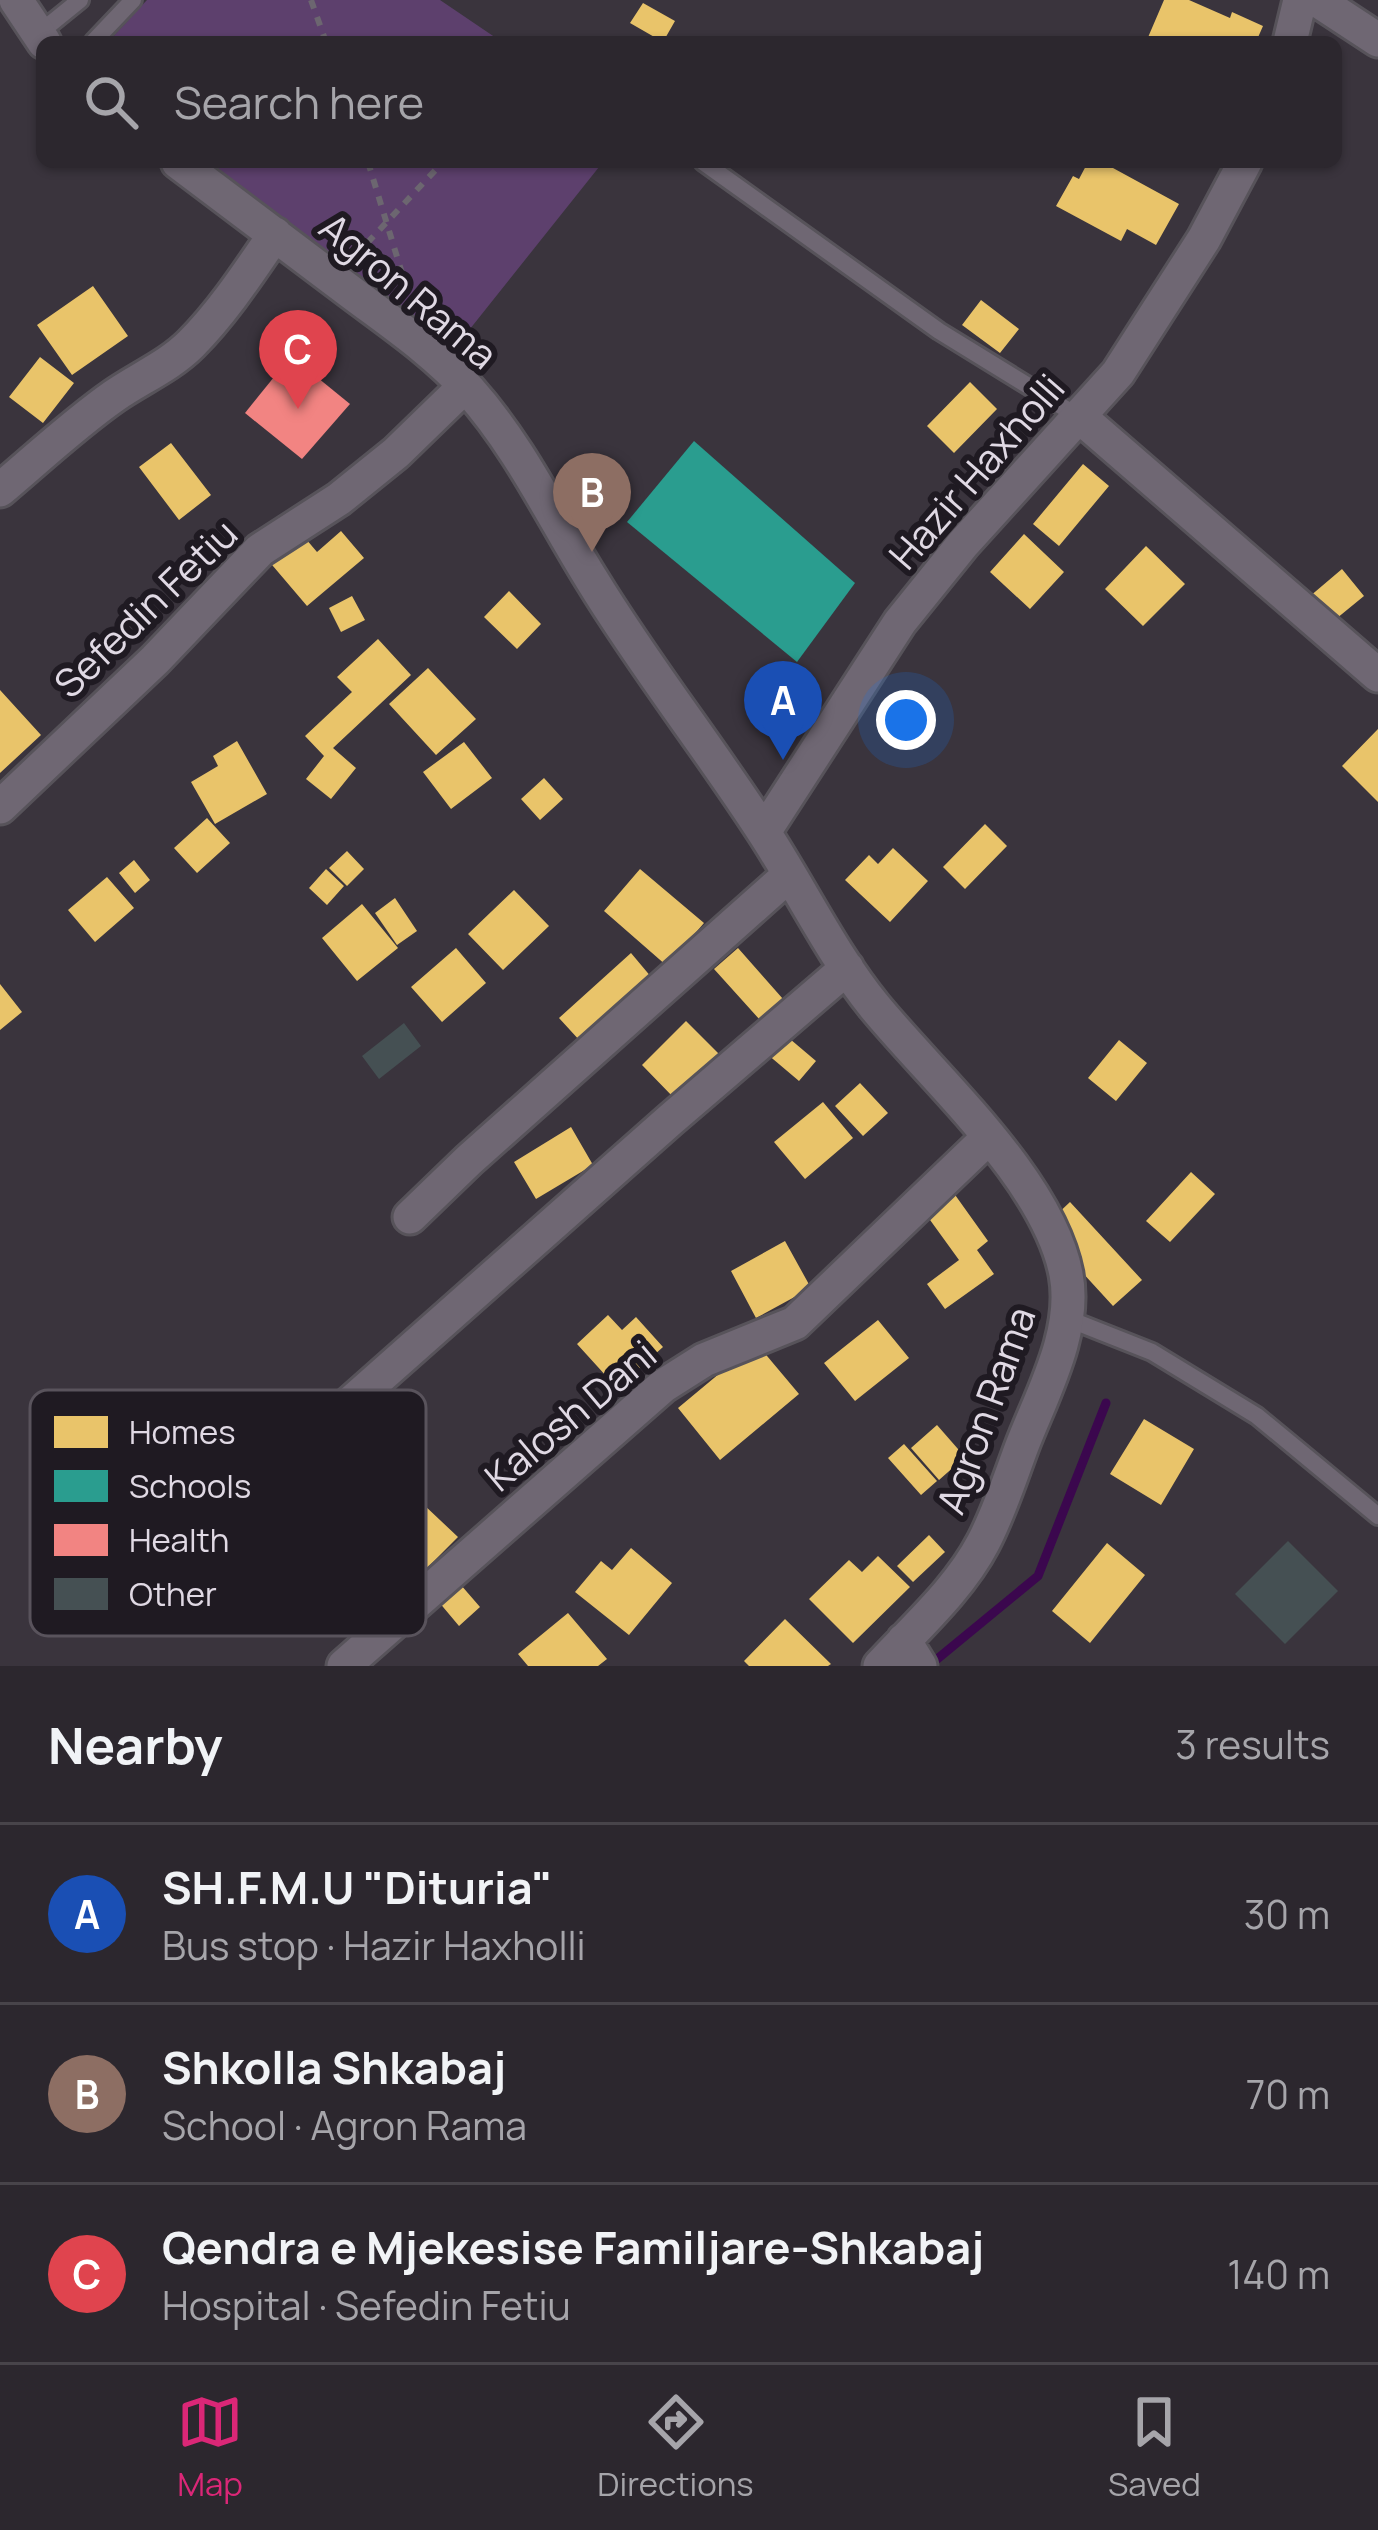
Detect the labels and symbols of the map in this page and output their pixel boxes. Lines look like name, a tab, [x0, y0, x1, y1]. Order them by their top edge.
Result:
street label: Agron Rama	[309, 200, 509, 380]
pin: C	[259, 310, 337, 409]
street label: Hazir Haxholli	[876, 362, 1076, 580]
pin: B	[553, 453, 631, 552]
street label: Sefedin Fetiu	[42, 507, 248, 709]
pin: A	[744, 661, 822, 760]
your location	[876, 690, 936, 750]
street label: Agron Rama	[923, 1299, 1047, 1521]
street label: Kalosh Dani	[473, 1327, 667, 1503]
legend	[30, 1390, 426, 1636]
text: Homes	[129, 1409, 236, 1454]
text: Schools	[129, 1463, 251, 1508]
text: Health	[129, 1517, 229, 1562]
text: Other	[129, 1571, 217, 1616]

